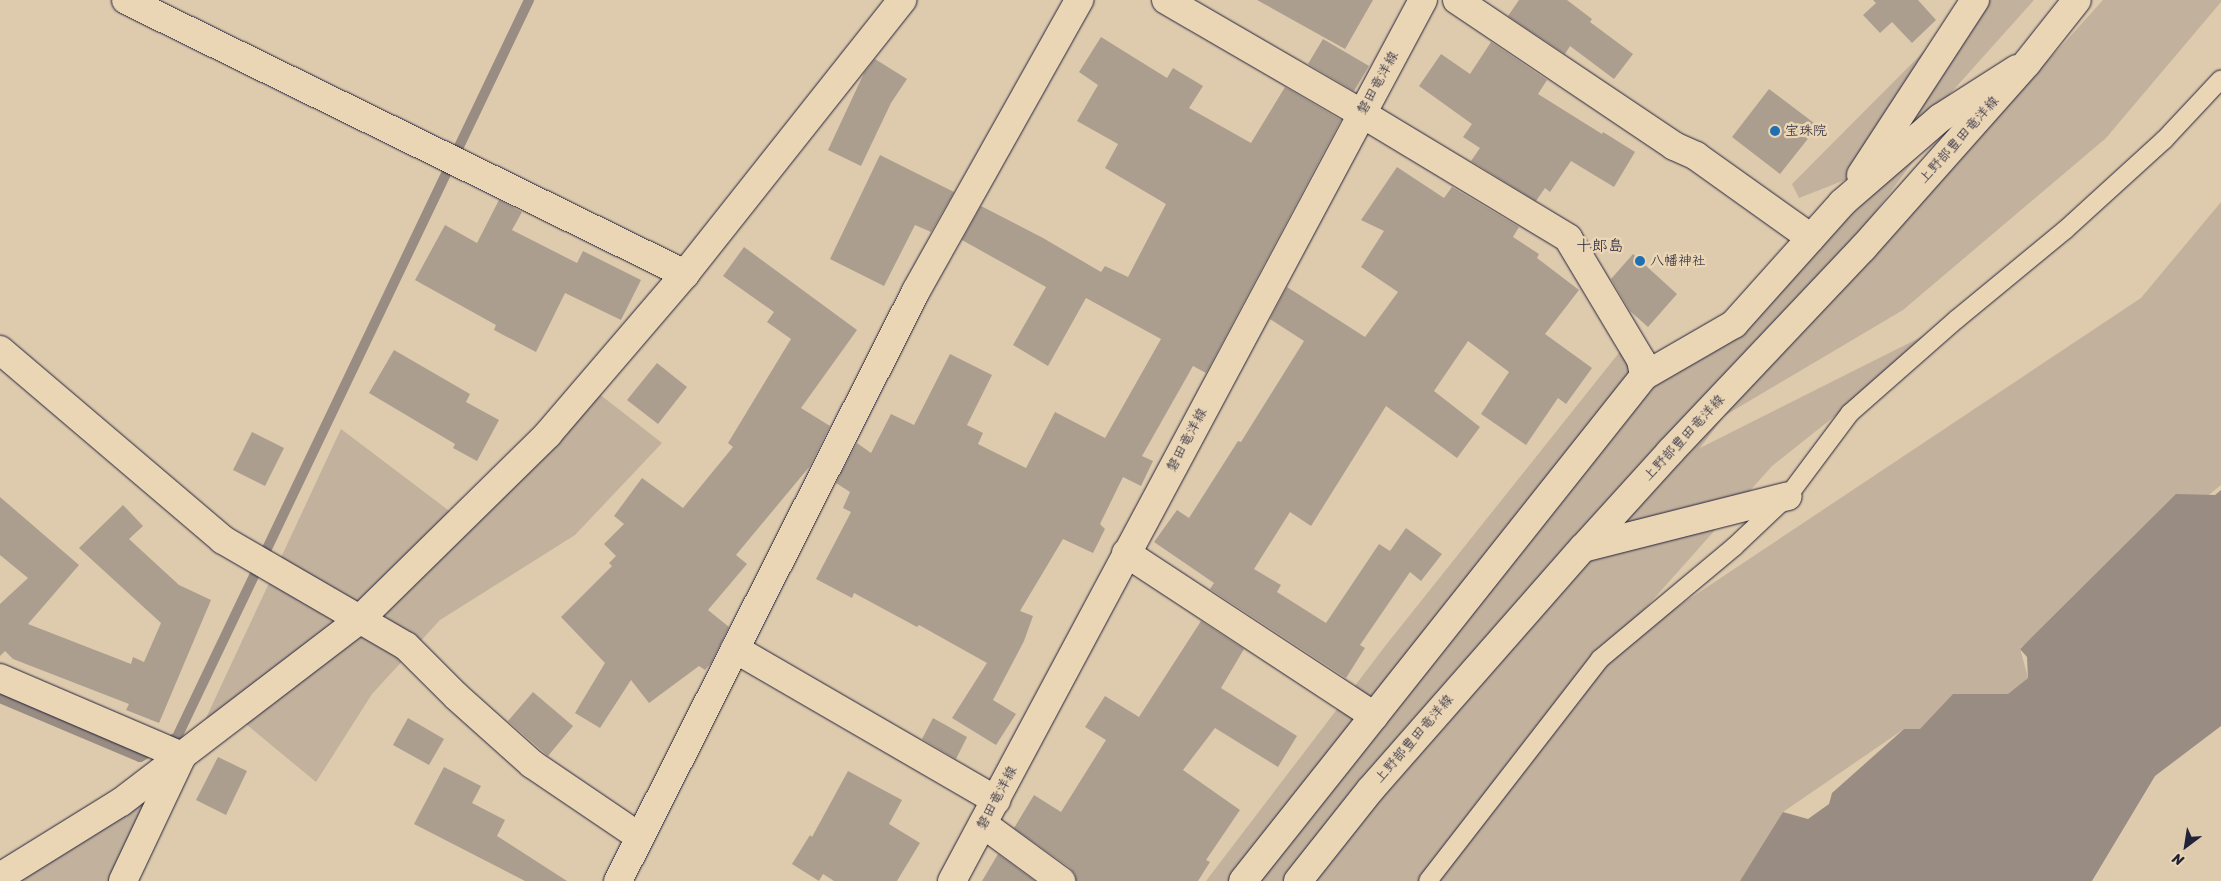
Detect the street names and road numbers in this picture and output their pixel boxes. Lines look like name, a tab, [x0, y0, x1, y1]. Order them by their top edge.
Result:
street label: 磐田竜洋線	[1354, 48, 1402, 118]
street label: 上野部豊田竜洋線	[1915, 93, 2003, 187]
street label: 上野部豊田竜洋線	[1640, 391, 1728, 485]
street label: 磐田竜洋線	[1163, 405, 1211, 475]
street label: 上野部豊田竜洋線	[1371, 691, 1457, 787]
street label: 磐田竜洋線	[973, 763, 1021, 833]

